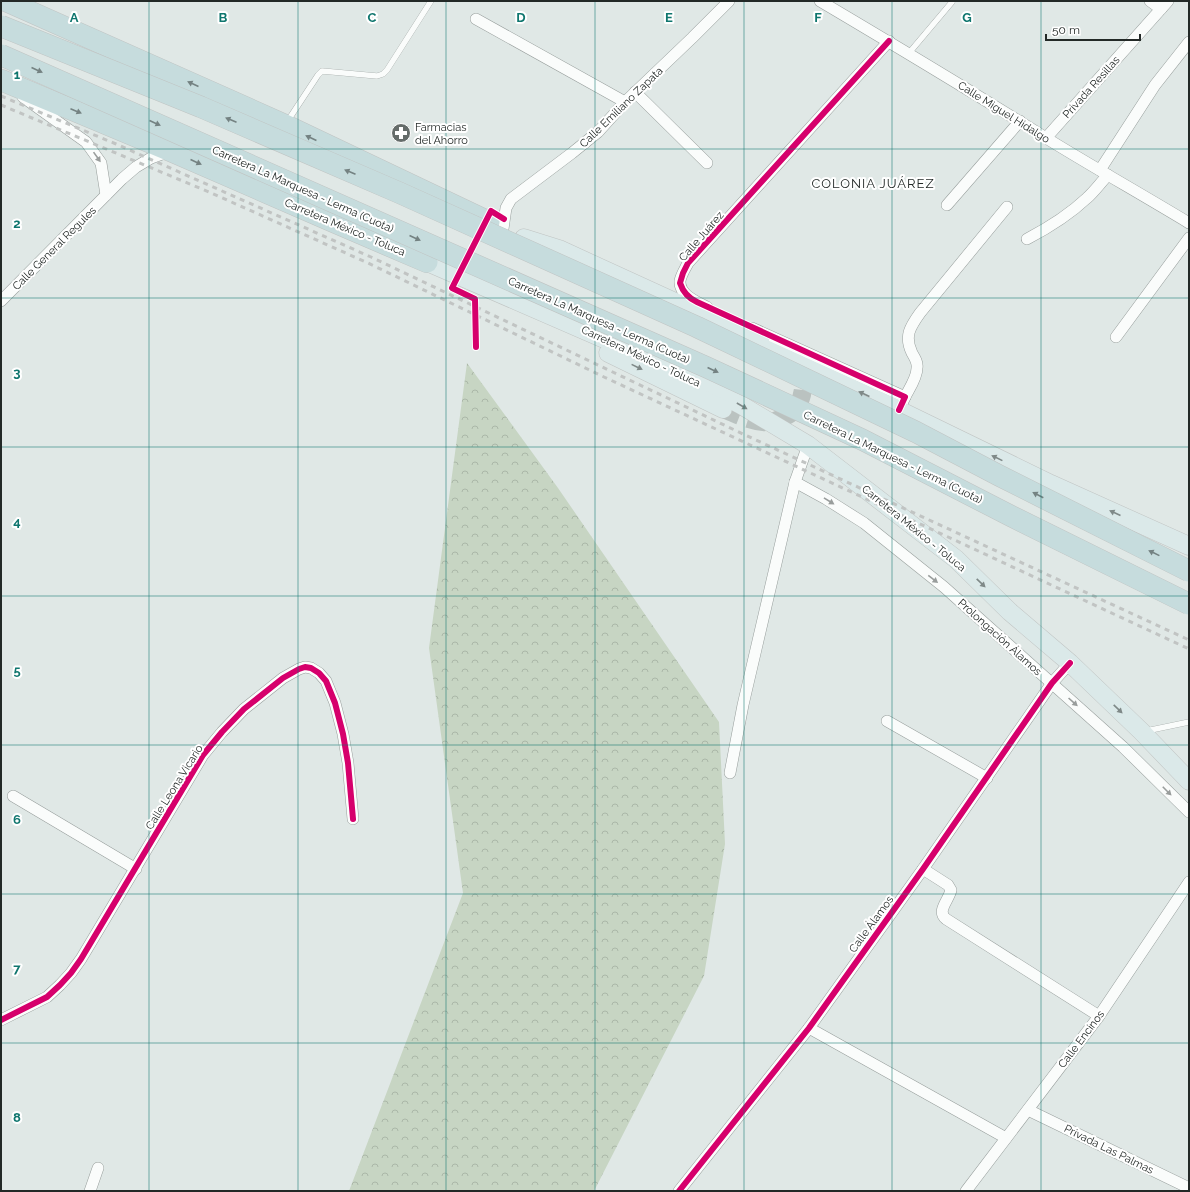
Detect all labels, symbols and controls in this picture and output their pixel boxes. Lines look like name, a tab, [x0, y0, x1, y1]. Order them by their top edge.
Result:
text: A	[70, 10, 79, 25]
text: B	[219, 10, 228, 25]
text: C	[368, 10, 377, 25]
text: D	[516, 10, 526, 25]
text: E	[665, 10, 673, 25]
text: F	[814, 10, 822, 25]
text: G	[962, 10, 972, 25]
scale bar	[1046, 16, 1140, 42]
text: 50 m	[1052, 23, 1080, 37]
street label: Privada Resillas	[1060, 54, 1123, 121]
street label: Calle Emiliano Zapata	[577, 64, 666, 150]
text: 1	[14, 67, 21, 82]
one-way arrow	[31, 68, 43, 74]
street label: Calle Miguel Hidalgo	[955, 79, 1052, 146]
one-way arrow	[187, 81, 199, 88]
one-way arrow	[70, 108, 81, 114]
one-way arrow	[224, 117, 236, 123]
one-way arrow	[150, 121, 162, 127]
place label: Farmacias del Ahorro	[415, 121, 468, 147]
pharmacy icon: Farmacias del Ahorro	[390, 122, 412, 144]
one-way arrow	[306, 135, 317, 141]
street label: Carretera La Marquesa - Lerma (Cuota)	[210, 143, 396, 236]
one-way arrow	[93, 152, 101, 162]
one-way arrow	[190, 159, 202, 165]
one-way arrow	[345, 169, 356, 175]
district label: COLONIA JUÁREZ	[811, 176, 935, 191]
street label: Carretera México - Toluca	[282, 196, 407, 259]
street label: Calle General Regules	[10, 204, 99, 293]
street label: Calle Juárez	[676, 208, 727, 264]
text: 2	[13, 216, 21, 231]
one-way arrow	[409, 235, 421, 241]
street label: Carretera La Marquesa - Lerma (Cuota)	[506, 274, 692, 367]
street label: Carretera México - Toluca	[579, 323, 702, 390]
one-way arrow	[631, 364, 643, 370]
text: 3	[13, 365, 21, 380]
one-way arrow	[707, 367, 719, 373]
one-way arrow	[857, 390, 869, 396]
one-way arrow	[737, 403, 748, 410]
street label: Carretera La Marquesa - Lerma (Cuota)	[801, 408, 984, 507]
one-way arrow	[991, 455, 1003, 461]
street label: Carretera México - Toluca	[859, 482, 968, 574]
one-way arrow	[1032, 492, 1044, 498]
one-way arrow	[823, 498, 835, 505]
one-way arrow	[1109, 510, 1121, 516]
text: 4	[13, 514, 21, 529]
one-way arrow	[1148, 550, 1160, 557]
one-way arrow	[928, 574, 939, 583]
one-way arrow	[976, 578, 986, 588]
street label: Prolongación Álamos	[955, 596, 1045, 678]
text: 5	[13, 663, 21, 678]
one-way arrow	[1068, 697, 1078, 706]
one-way arrow	[1113, 704, 1123, 714]
street label: Calle Leona Vicario	[143, 742, 206, 832]
one-way arrow	[1162, 786, 1172, 796]
text: 6	[13, 812, 21, 827]
street label: Calle Álamos	[846, 893, 896, 955]
text: 7	[13, 961, 21, 976]
street label: Calle Encinos	[1056, 1008, 1107, 1071]
text: 8	[13, 1110, 21, 1125]
street label: Privada Las Palmas	[1062, 1122, 1156, 1177]

